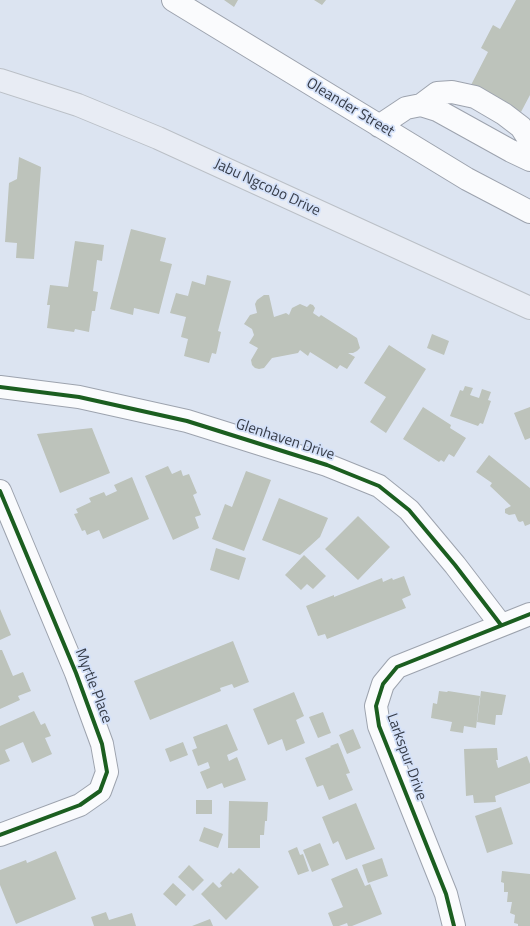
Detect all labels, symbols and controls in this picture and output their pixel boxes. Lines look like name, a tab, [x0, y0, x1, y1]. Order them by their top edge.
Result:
street label: Oleander Street	[303, 75, 397, 141]
street label: Jabu Ngcobo Drive	[211, 156, 323, 220]
street label: Glenhaven Drive	[233, 416, 337, 464]
street label: Myrtle Place	[71, 646, 115, 726]
street label: Larkspur Drive	[382, 711, 430, 803]

